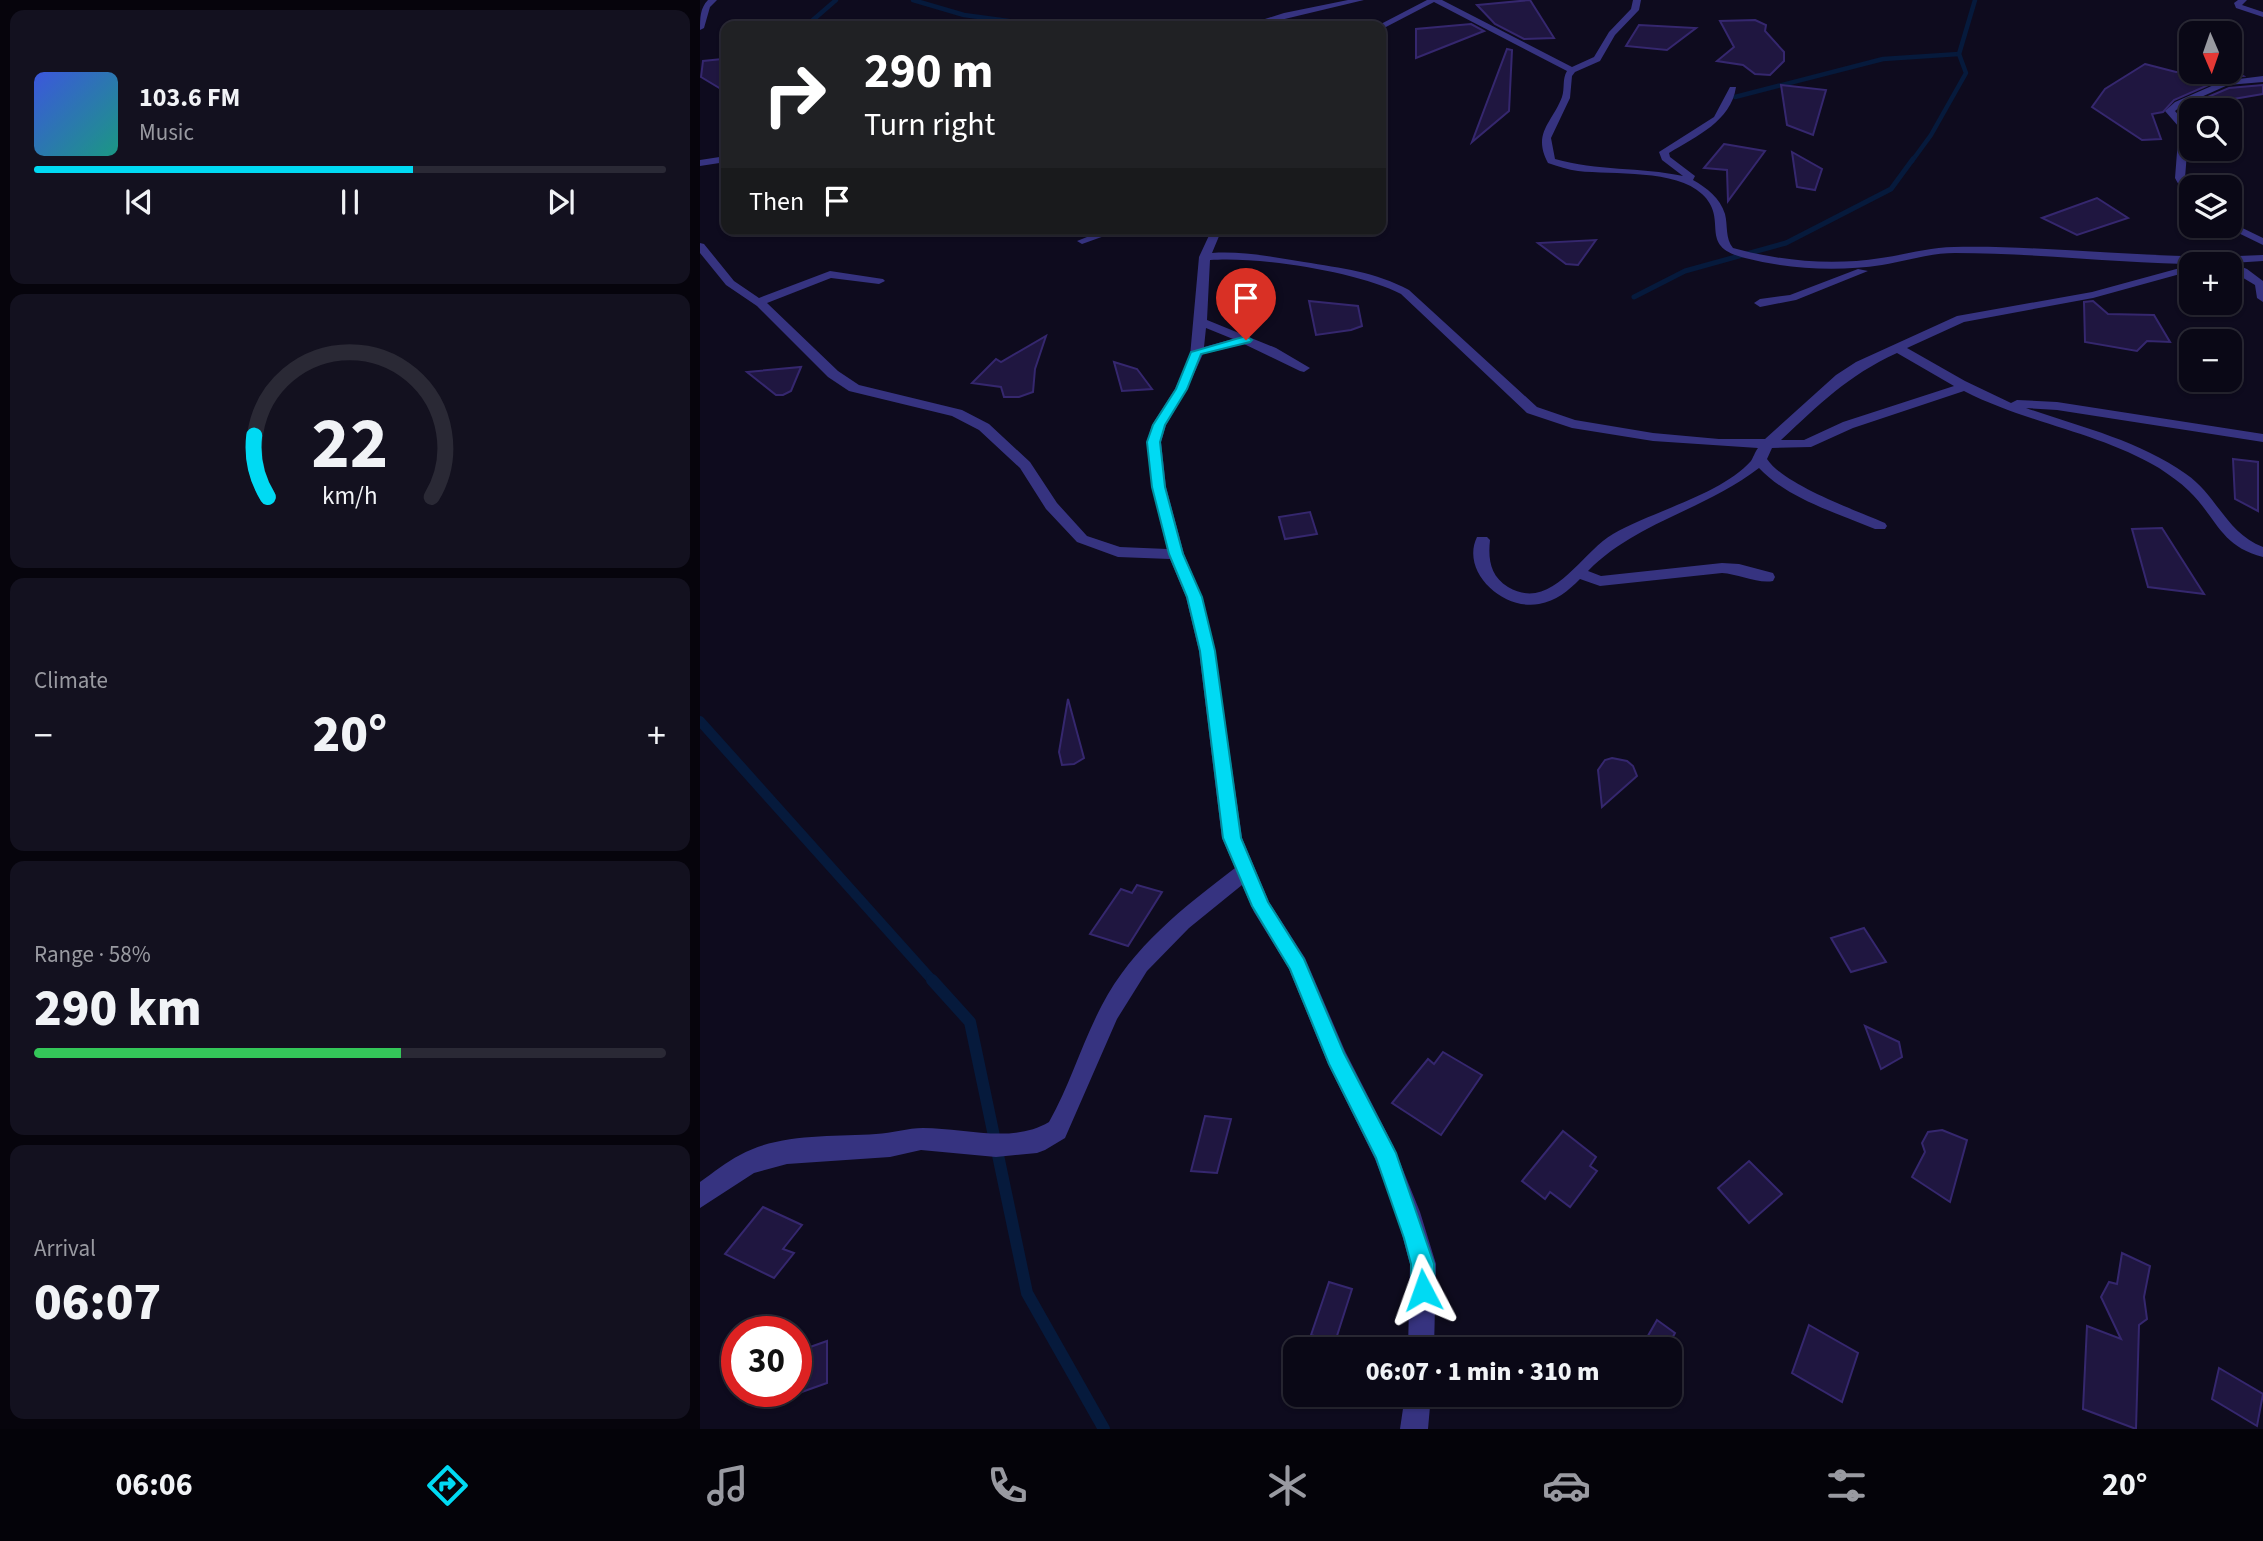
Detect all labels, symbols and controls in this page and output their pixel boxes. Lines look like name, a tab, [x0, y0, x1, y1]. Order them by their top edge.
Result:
north arrow	[2179, 21, 2242, 84]
map controls	[2179, 21, 2242, 392]
text: 290 m	[864, 37, 993, 107]
icon: right	[749, 49, 840, 140]
text: 103.6 FM	[139, 79, 240, 116]
button: search	[2179, 98, 2242, 161]
text: Turn right	[864, 102, 995, 148]
text: Music	[139, 116, 194, 149]
button: layers	[2179, 175, 2242, 238]
icon: arrive	[818, 182, 856, 220]
icon: previous	[120, 183, 158, 221]
icon: pause	[331, 183, 369, 221]
icon: next	[542, 183, 580, 221]
text: Then	[749, 183, 804, 220]
button: +	[2179, 252, 2242, 315]
pin	[1216, 268, 1276, 340]
icon: arrive	[1227, 279, 1265, 317]
button: −	[2179, 329, 2242, 392]
text: 22	[312, 392, 388, 496]
text: km/h	[322, 477, 378, 513]
text: Climate	[34, 664, 108, 697]
text: 20°	[313, 698, 387, 772]
text: −	[34, 709, 53, 763]
text: +	[647, 709, 666, 763]
text: Range · 58%	[34, 938, 151, 971]
text: 290 km	[34, 972, 202, 1046]
text: Arrival	[34, 1232, 96, 1265]
position arrow	[1386, 1253, 1460, 1327]
text: 06:07	[34, 1266, 161, 1340]
speed limit sign: 30	[721, 1316, 812, 1407]
text: 06:07 · 1 min · 310 m	[1366, 1353, 1599, 1390]
icon: directions	[423, 1461, 472, 1510]
icon: music	[703, 1461, 752, 1510]
icon: phone	[983, 1461, 1032, 1510]
icon: climate	[1263, 1461, 1312, 1510]
icon: car	[1542, 1461, 1591, 1510]
icon: filters	[1822, 1461, 1871, 1510]
text: 06:06	[115, 1462, 193, 1508]
text: 20°	[2102, 1462, 2148, 1508]

